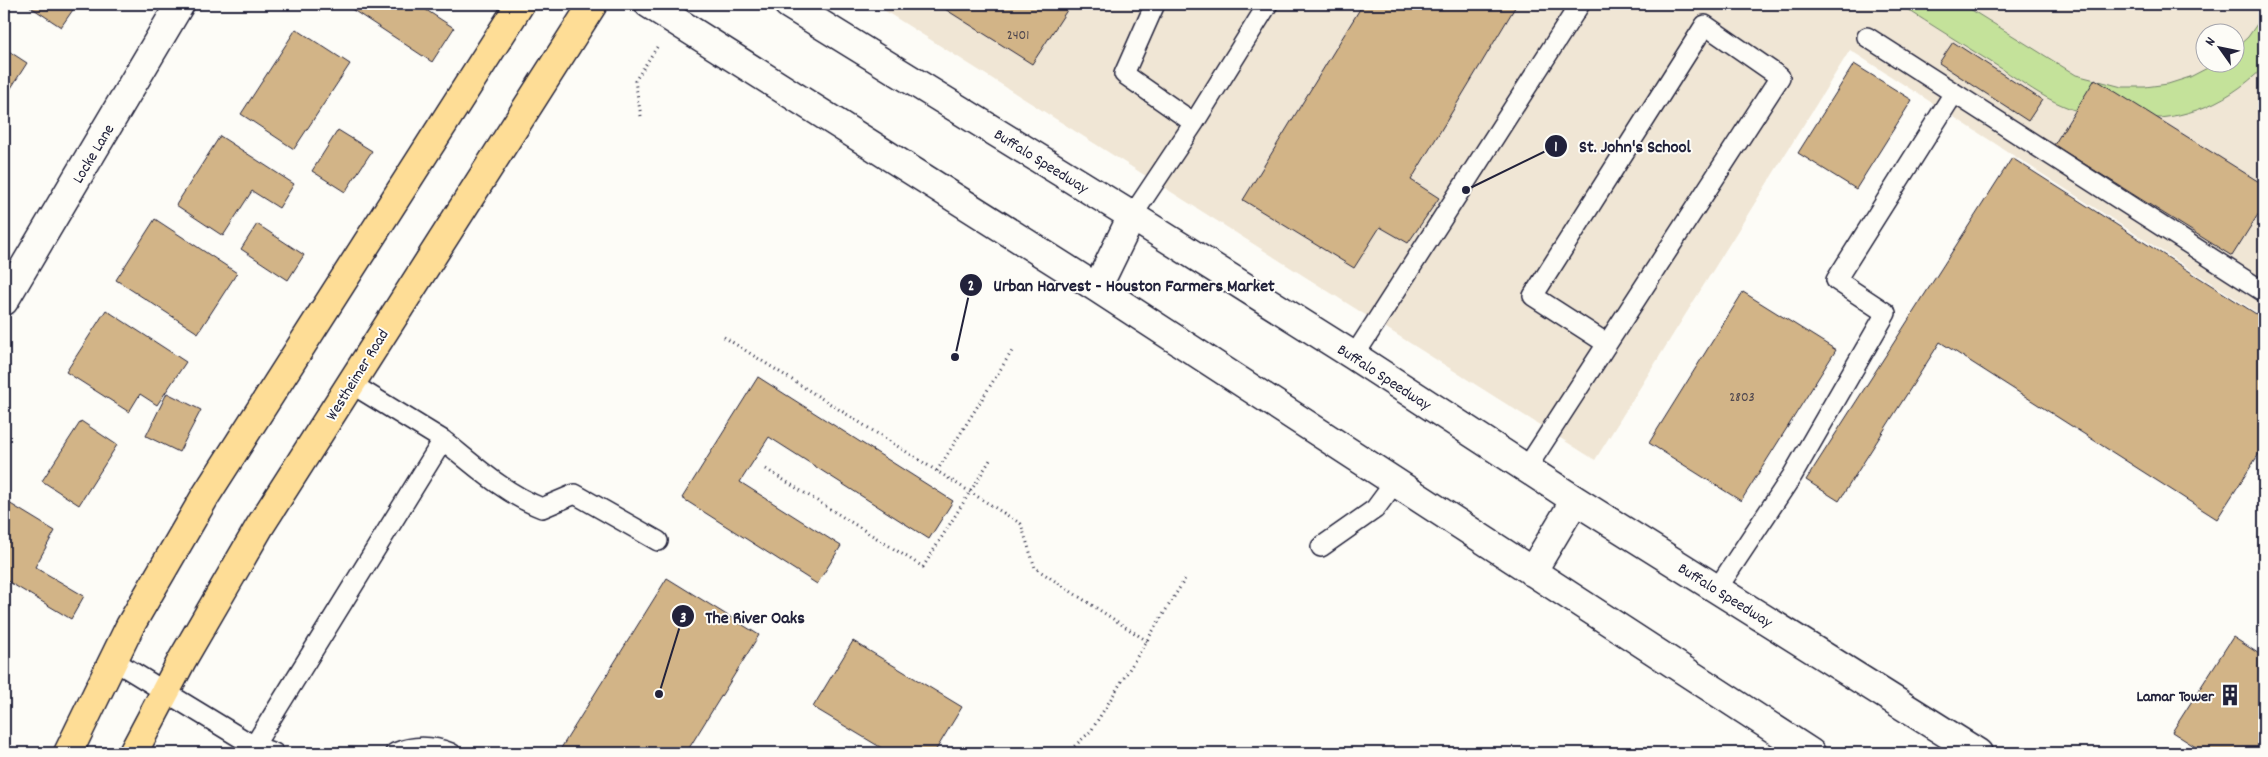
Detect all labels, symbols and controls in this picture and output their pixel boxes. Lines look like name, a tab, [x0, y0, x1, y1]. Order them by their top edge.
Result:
north arrow	[2196, 22, 2246, 72]
house number: 2401	[1007, 26, 1029, 46]
text: N	[2201, 34, 2221, 50]
street label: Locke Lane	[67, 120, 121, 188]
street label: Buffalo Speedway	[989, 124, 1093, 201]
callout: St. John's School	[1544, 129, 1701, 162]
text: St. John's School	[1579, 136, 1692, 161]
text: 1	[1554, 137, 1558, 159]
callout: Urban Harvest - Houston Farmers Market	[959, 268, 1285, 301]
text: Urban Harvest - Houston Farmers Market	[993, 275, 1275, 300]
text: 2	[968, 276, 974, 298]
street label: Westheimer Road	[321, 325, 395, 425]
street label: Buffalo Speedway	[1332, 339, 1436, 417]
house number: 2803	[1729, 388, 1755, 408]
street label: Buffalo Speedway	[1673, 558, 1777, 635]
callout: The River Oaks	[670, 600, 815, 633]
text: The River Oaks	[705, 607, 805, 632]
text: 3	[680, 608, 687, 630]
building icon: Lamar Tower	[2217, 682, 2243, 708]
place label: Lamar Tower	[2136, 686, 2215, 709]

